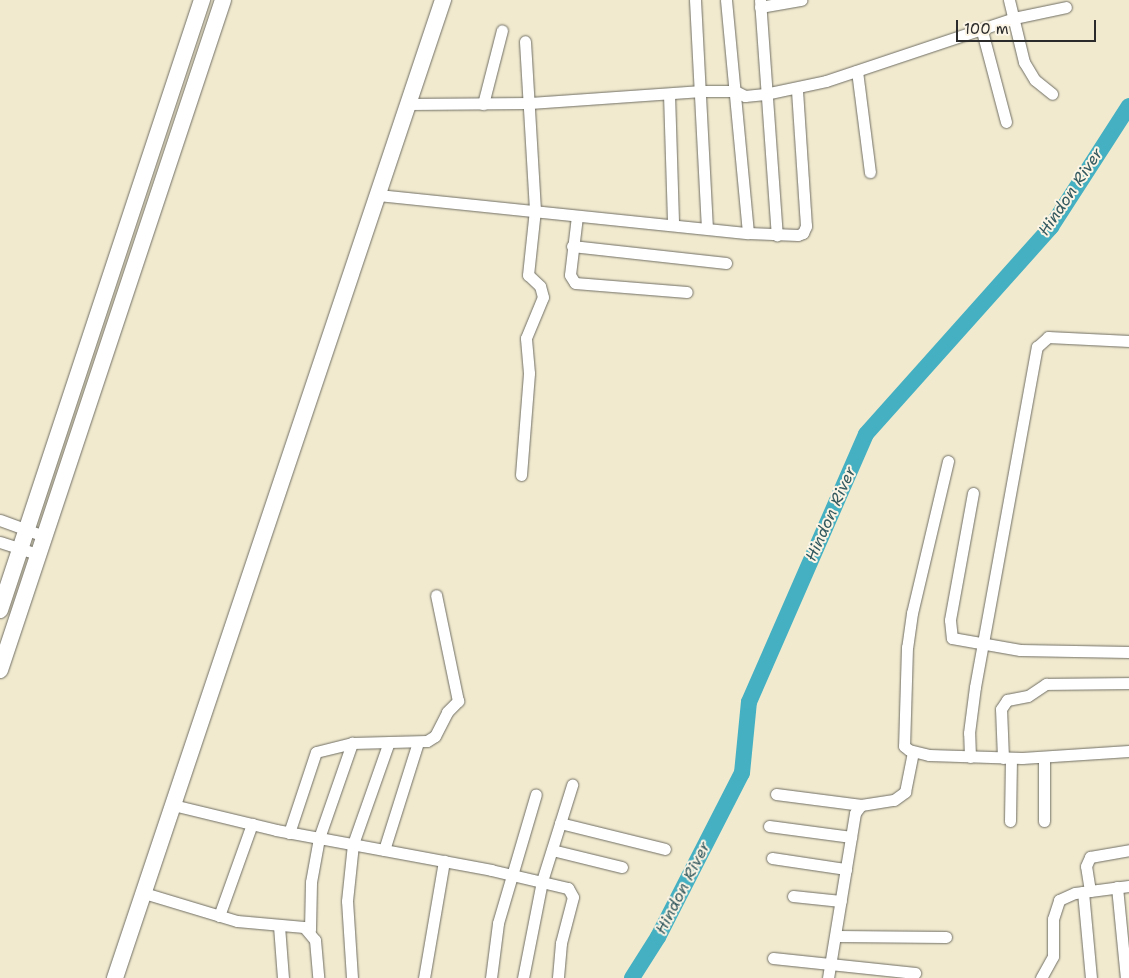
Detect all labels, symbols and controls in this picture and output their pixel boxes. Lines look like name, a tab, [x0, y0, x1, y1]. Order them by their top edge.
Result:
scale bar	[959, 10, 1099, 42]
text: 100 m	[964, 19, 1009, 39]
water label: Hindon River	[1035, 145, 1107, 239]
water label: Hindon River	[802, 464, 860, 564]
water label: Hindon River	[651, 838, 715, 938]

